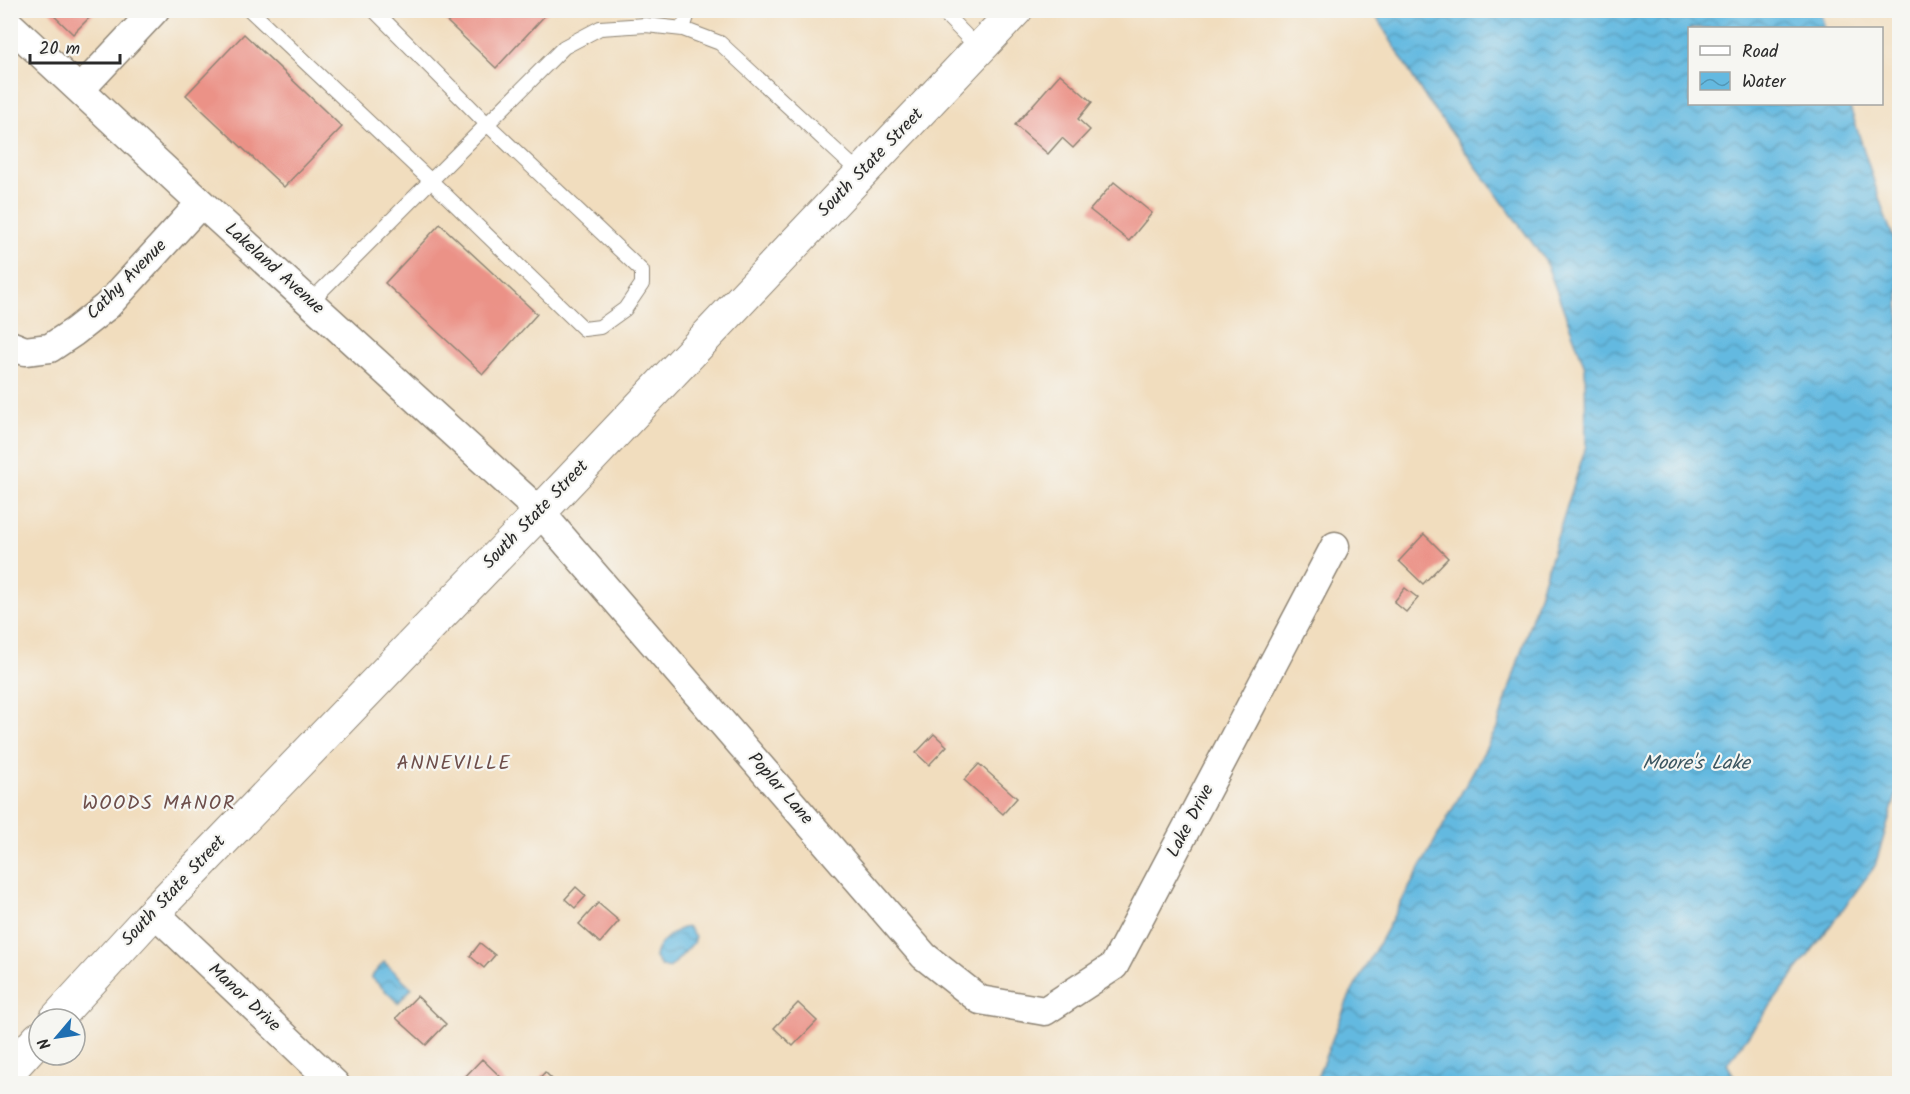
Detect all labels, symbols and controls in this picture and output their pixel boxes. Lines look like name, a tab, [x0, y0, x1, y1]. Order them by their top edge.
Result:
scale bar	[30, 27, 120, 65]
legend	[1688, 27, 1883, 105]
text: 20 m	[39, 35, 80, 64]
text: Road	[1742, 38, 1779, 67]
text: Water	[1742, 68, 1787, 97]
street label: South State Street	[811, 101, 932, 225]
street label: Lakeland Avenue	[217, 216, 331, 322]
street label: Cathy Avenue	[80, 233, 174, 327]
street label: South State Street	[476, 453, 597, 577]
street label: Poplar Lane	[740, 746, 820, 832]
district label: ANNEVILLE	[397, 748, 511, 780]
water label: Moore's Lake	[1642, 748, 1752, 780]
street label: Lake Drive	[1160, 779, 1222, 863]
district label: WOODS MANOR	[82, 788, 236, 820]
street label: South State Street	[115, 828, 234, 953]
street label: Manor Drive	[201, 956, 287, 1040]
north arrow	[27, 1007, 87, 1067]
text: N	[32, 1033, 59, 1054]

